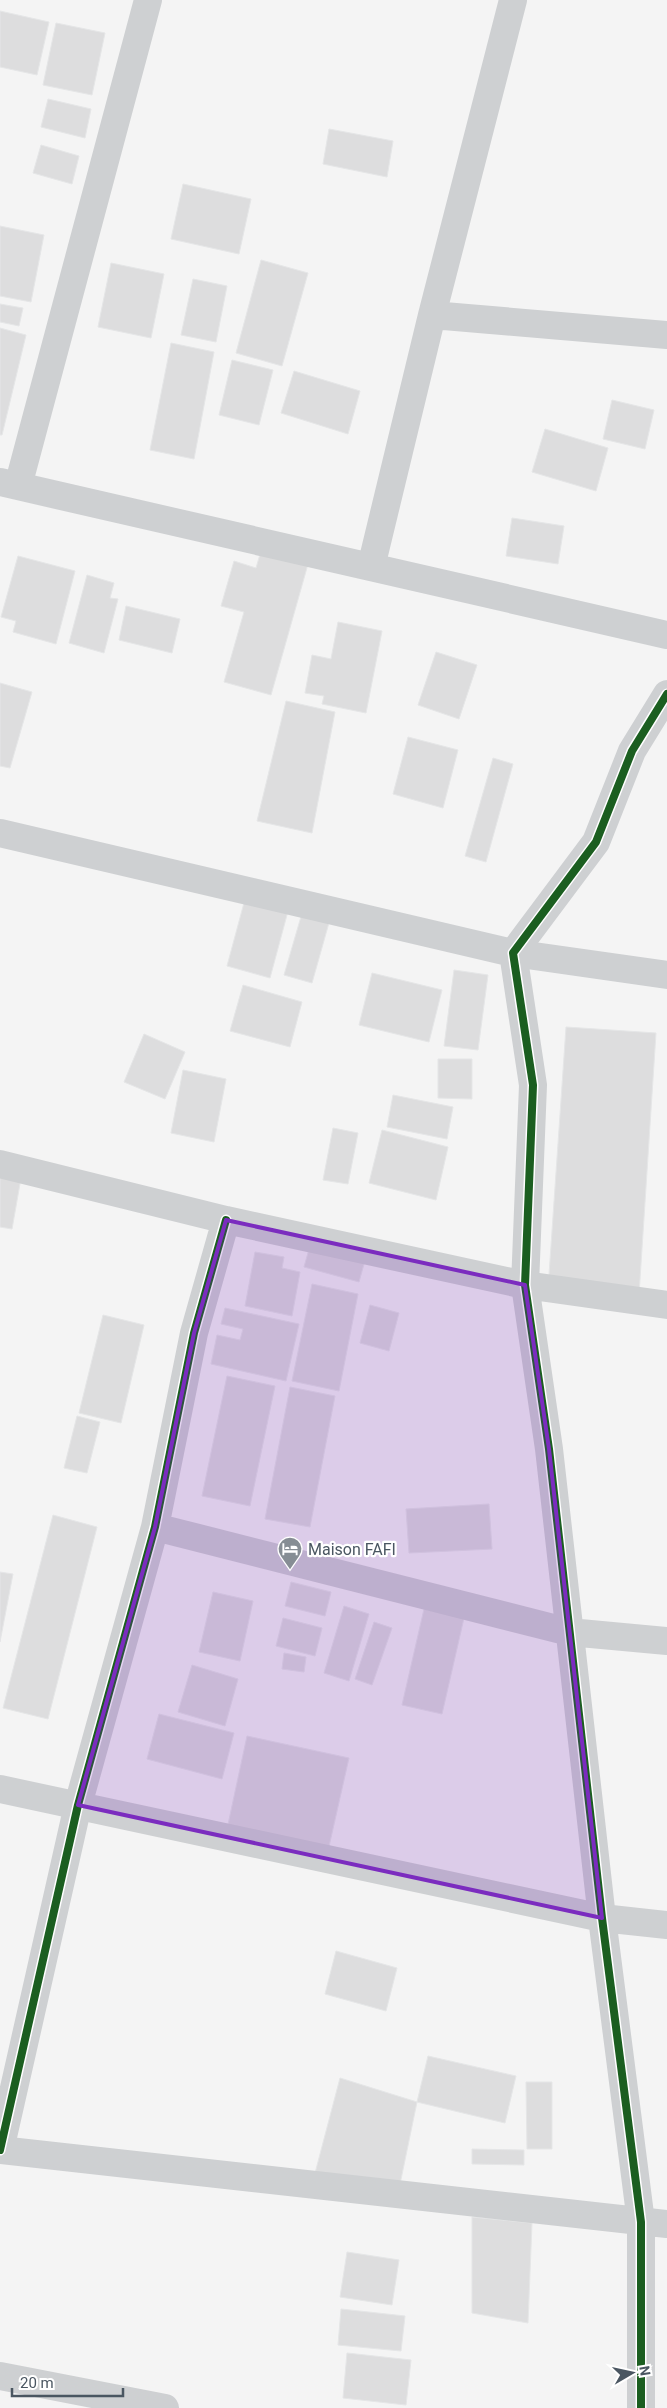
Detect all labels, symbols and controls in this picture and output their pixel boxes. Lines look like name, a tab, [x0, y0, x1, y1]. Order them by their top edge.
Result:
hotel icon: Maison FAFI	[277, 1536, 303, 1570]
place label: Maison FAFI	[308, 1540, 396, 1559]
north arrow	[607, 2348, 657, 2398]
text: N	[636, 2365, 654, 2377]
scale bar	[12, 2366, 124, 2398]
text: 20 m	[20, 2374, 54, 2392]

